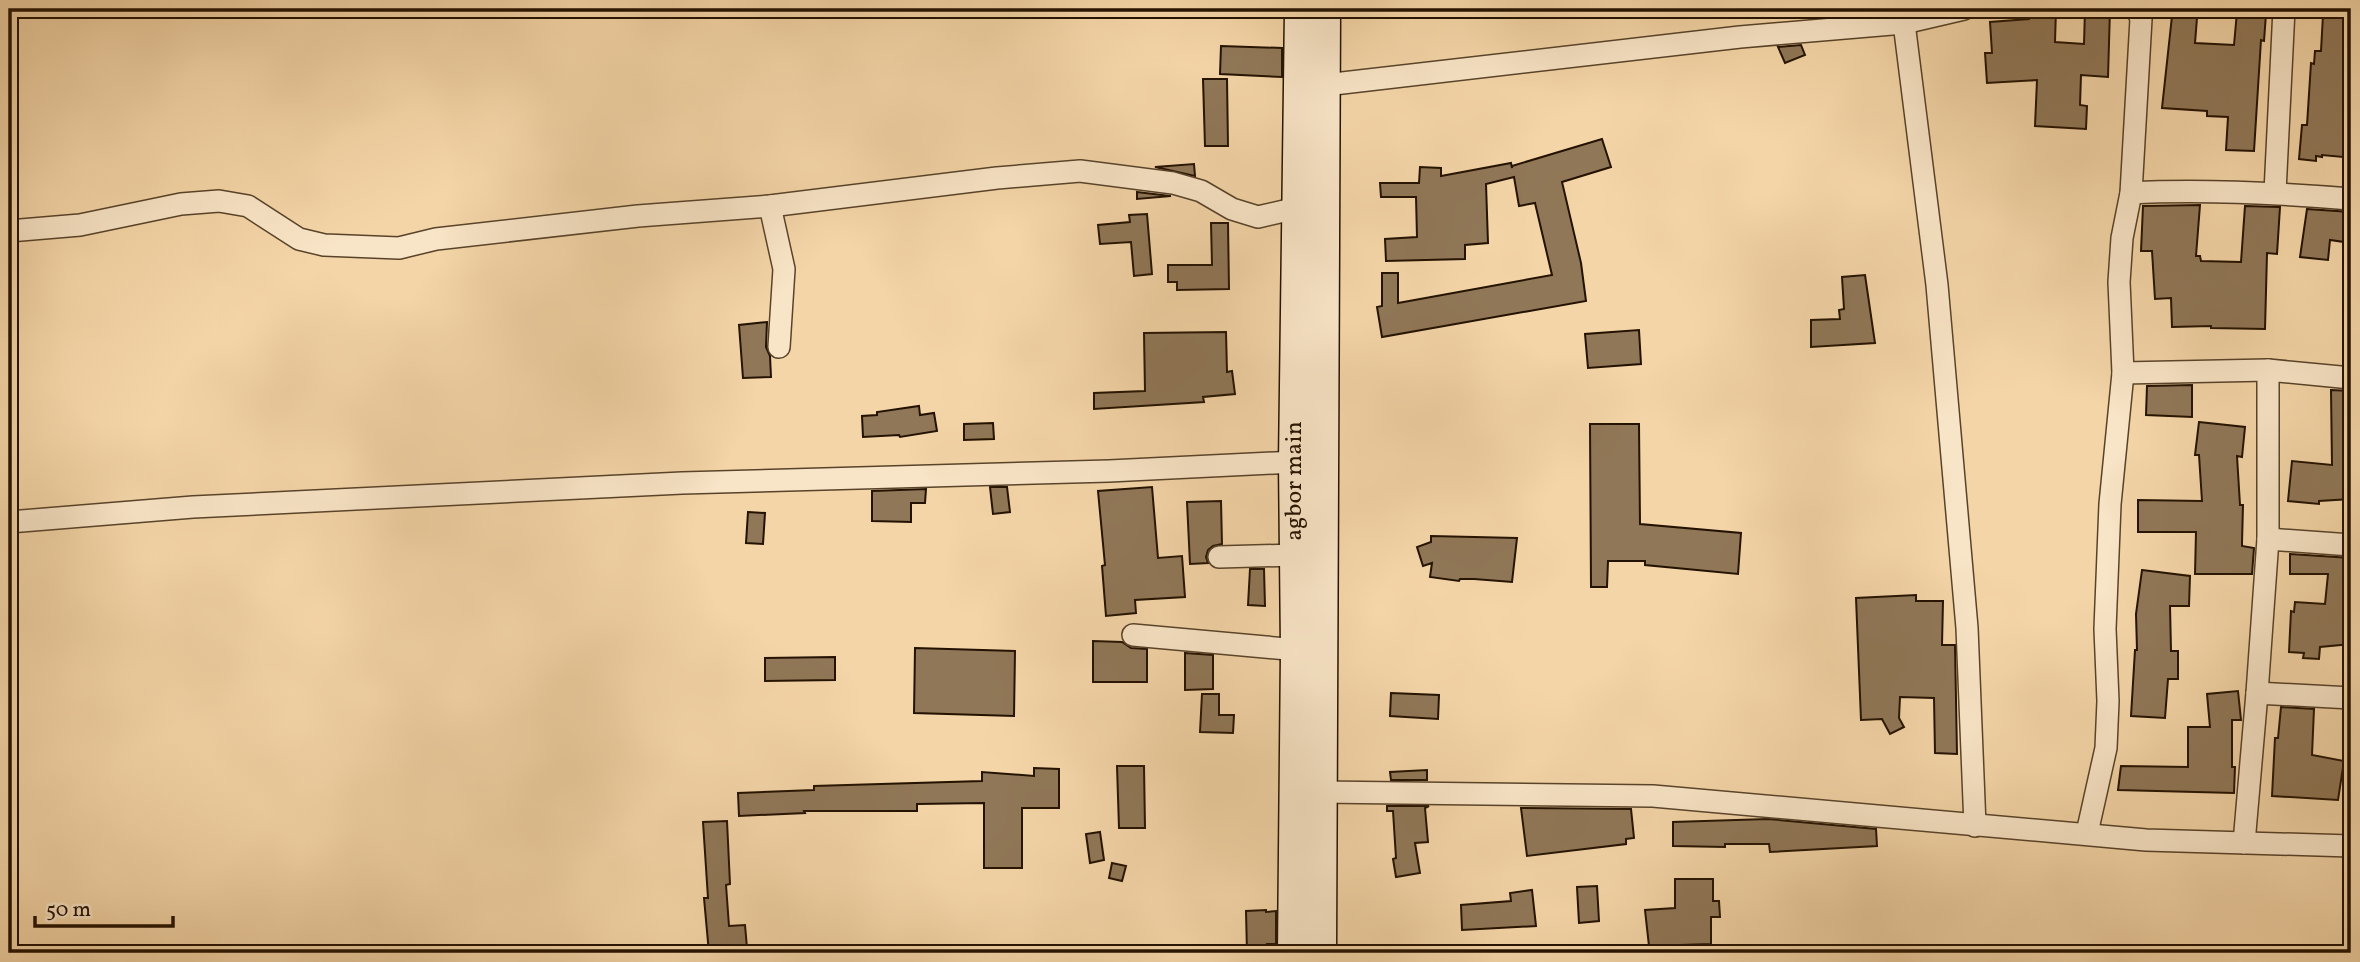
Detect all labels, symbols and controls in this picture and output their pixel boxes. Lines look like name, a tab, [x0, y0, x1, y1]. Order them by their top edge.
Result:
street label: agbor main	[1278, 421, 1312, 541]
scale bar	[35, 885, 173, 929]
text: 50 m	[46, 896, 91, 925]

